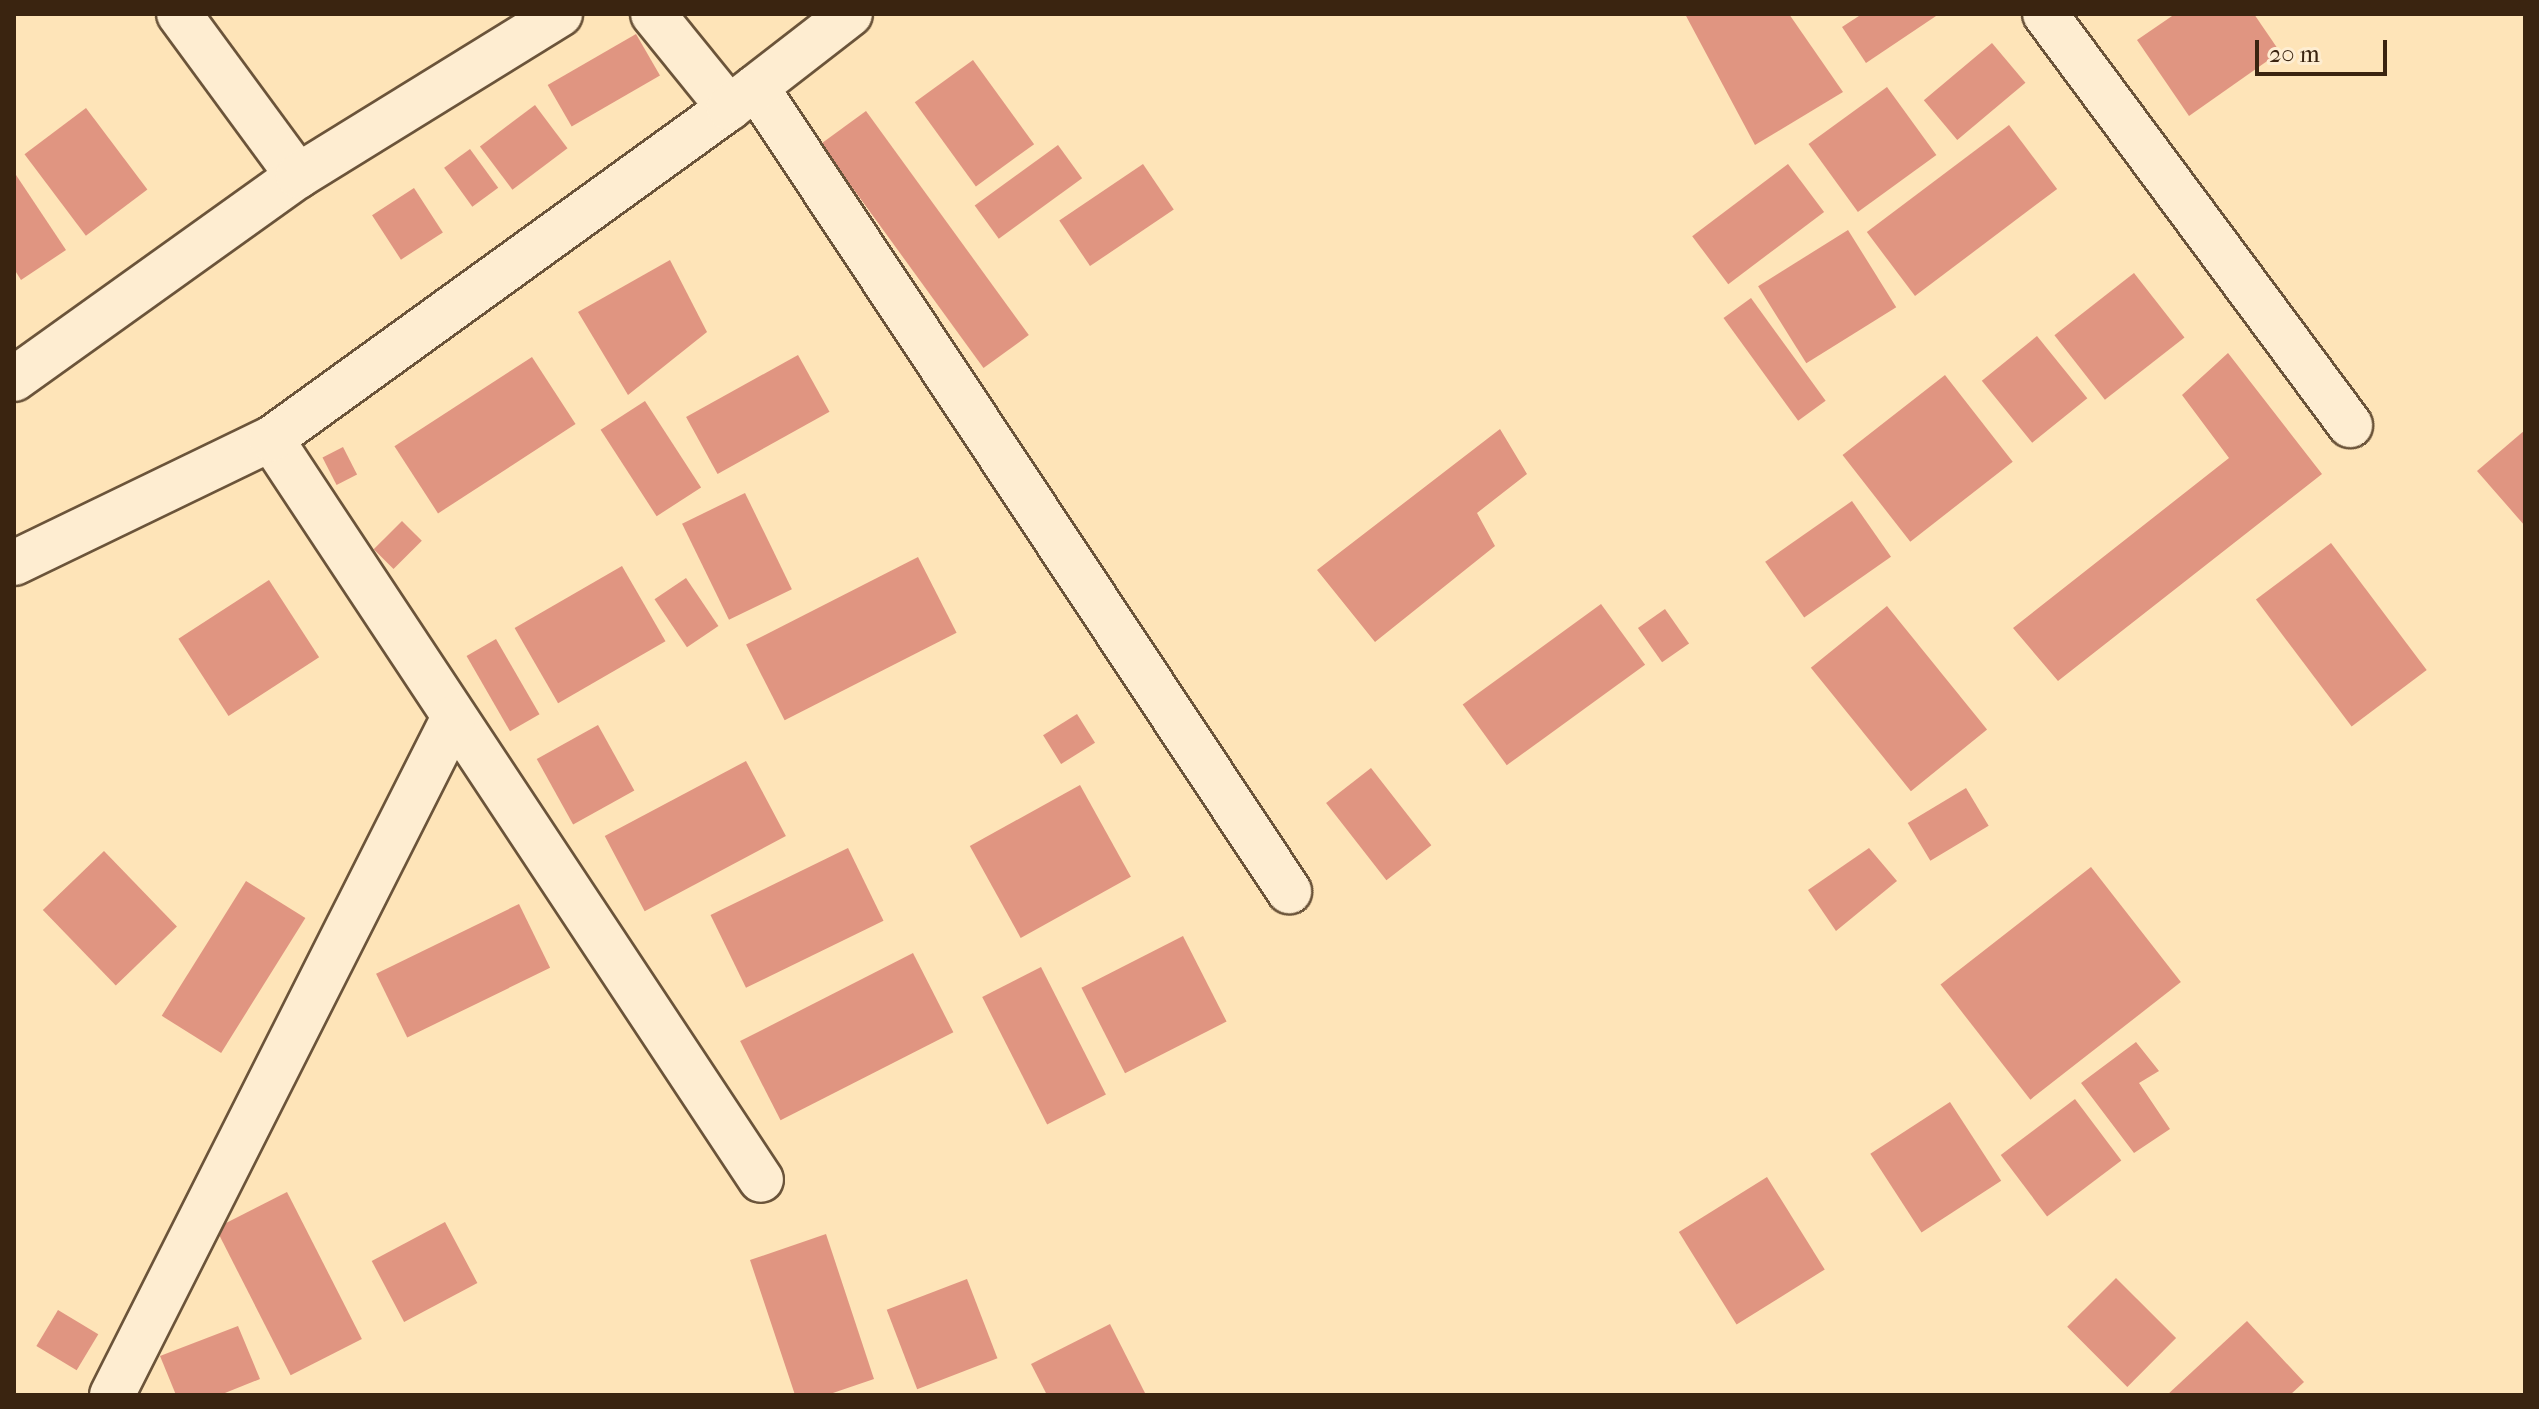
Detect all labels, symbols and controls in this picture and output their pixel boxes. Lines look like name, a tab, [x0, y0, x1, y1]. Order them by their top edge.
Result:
scale bar	[2259, 24, 2391, 74]
text: 20 m	[2269, 40, 2320, 68]

